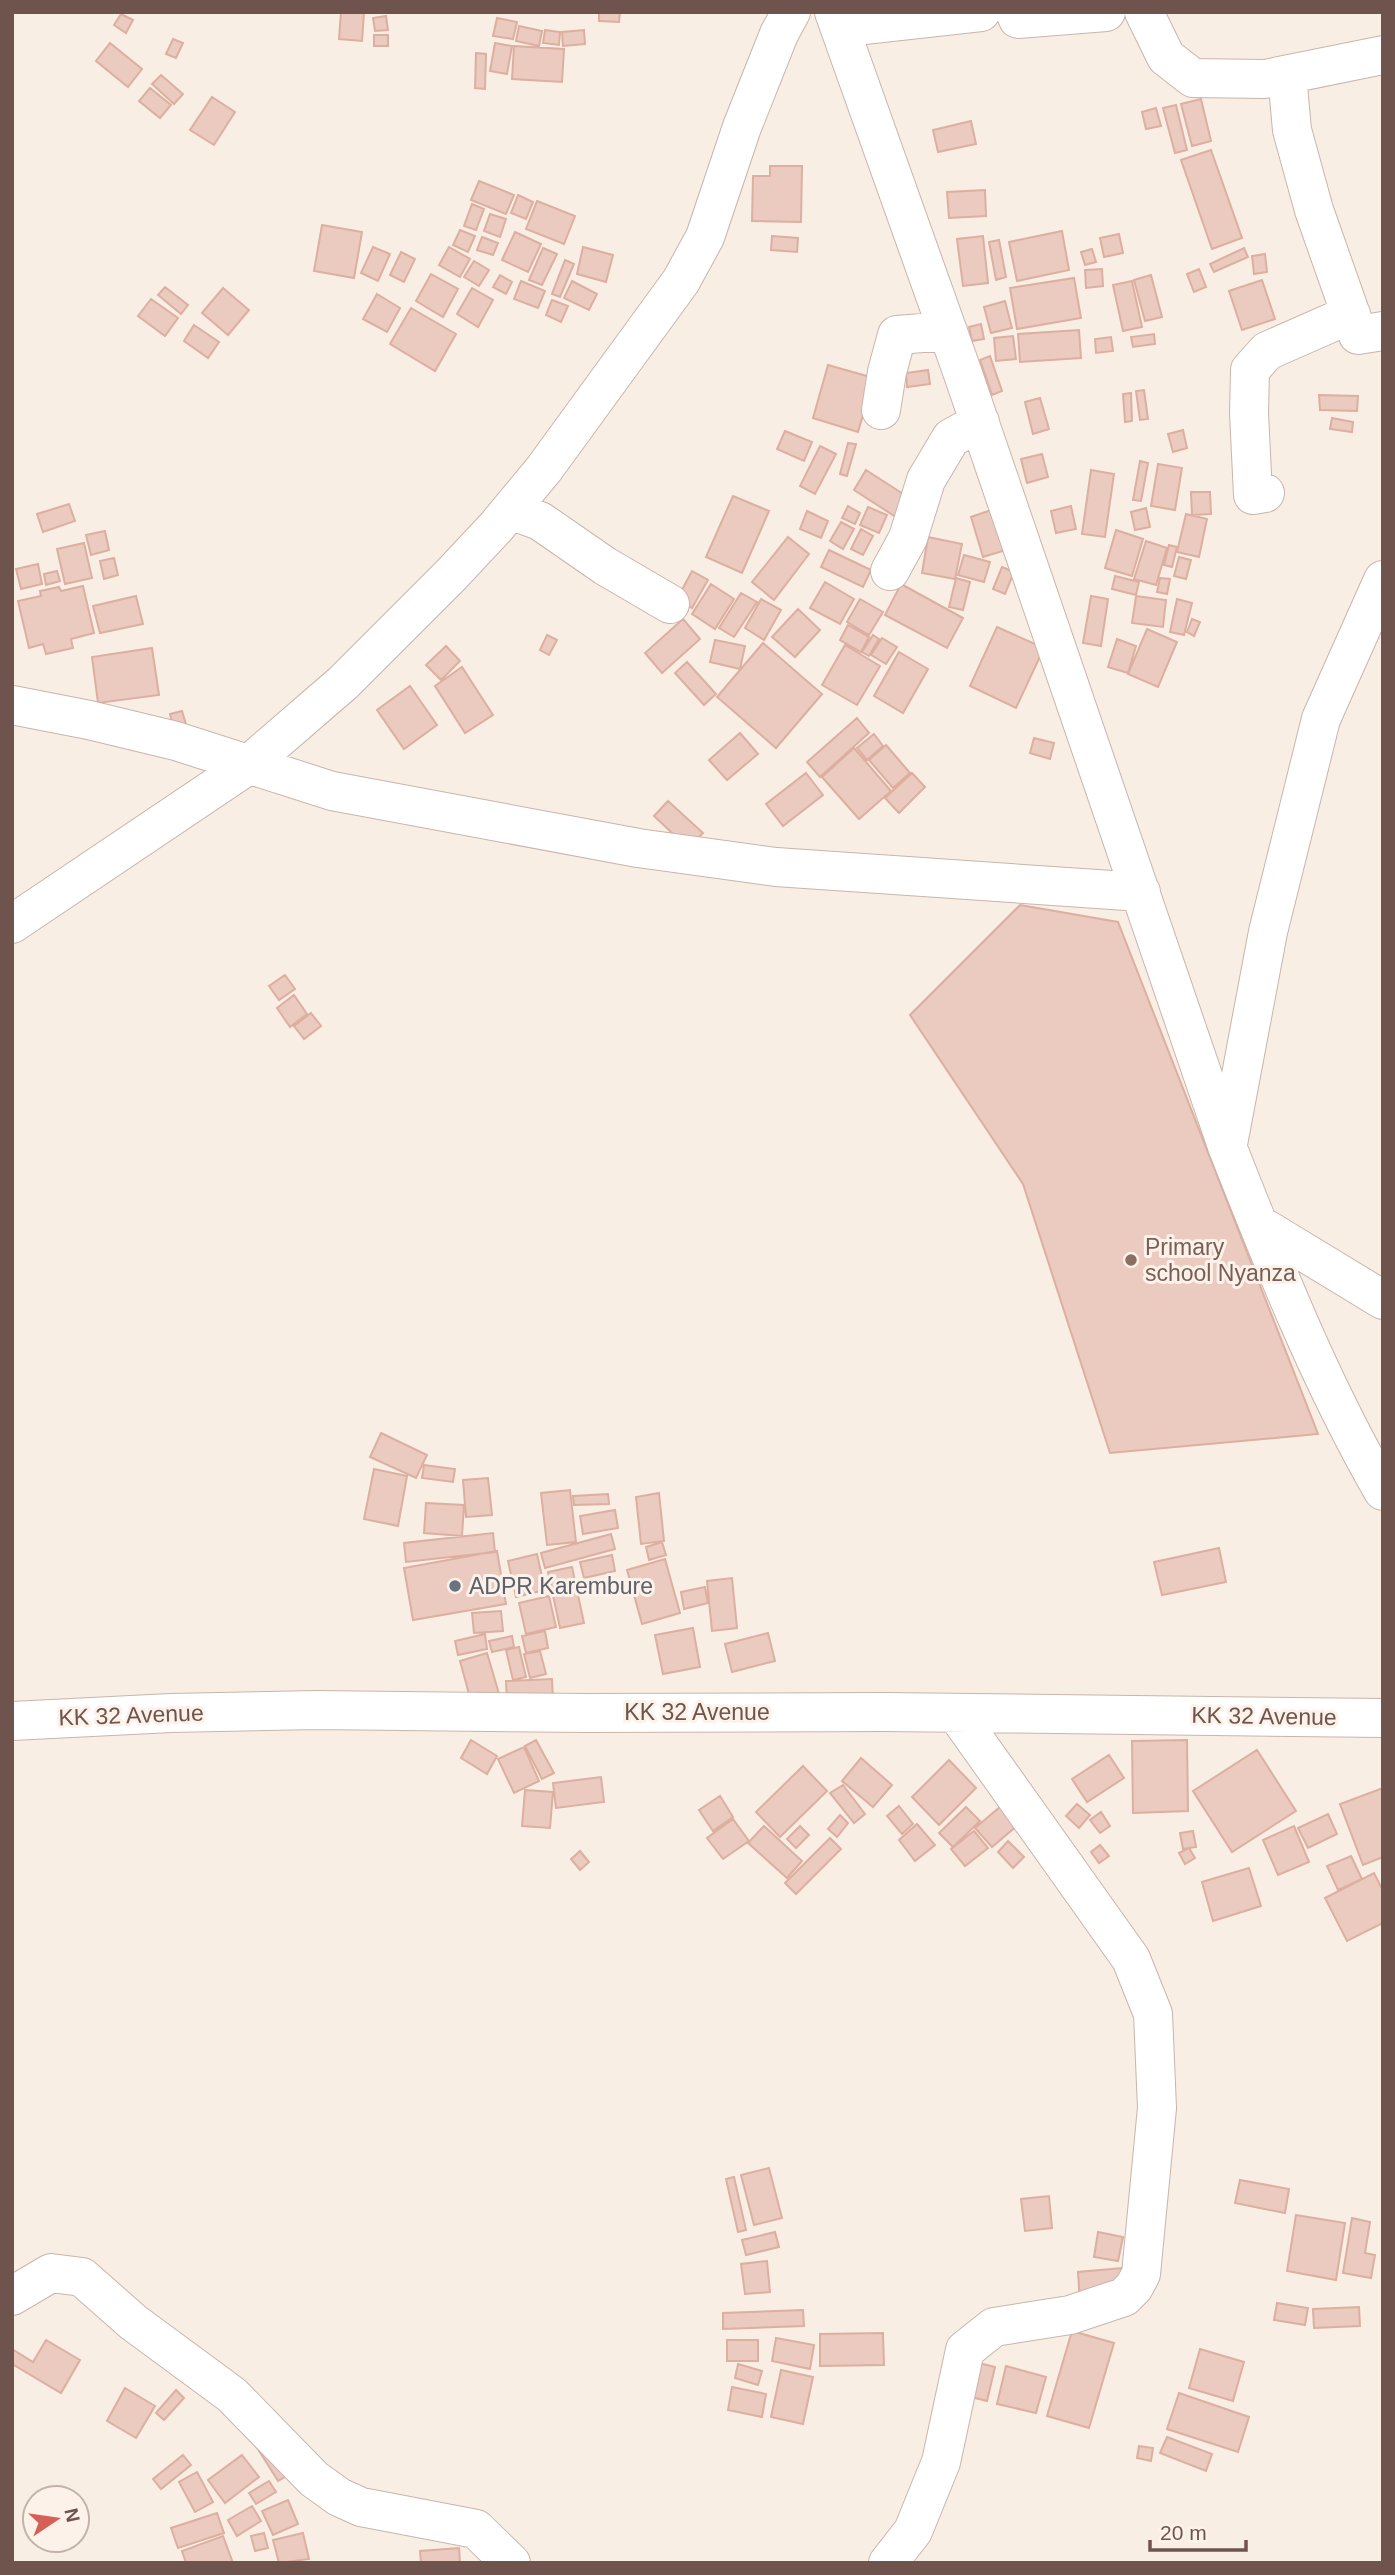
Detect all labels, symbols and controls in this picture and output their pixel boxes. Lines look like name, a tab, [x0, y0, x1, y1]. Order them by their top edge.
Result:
place label: Primary school Nyanza	[1145, 1234, 1296, 1286]
marker: Primary school Nyanza	[1123, 1252, 1139, 1268]
place label: ADPR Karembure	[469, 1573, 653, 1599]
marker: ADPR Karembure	[447, 1578, 463, 1594]
street label: KK 32 Avenue	[58, 1699, 204, 1731]
street label: KK 32 Avenue	[624, 1699, 770, 1725]
street label: KK 32 Avenue	[1191, 1702, 1337, 1730]
north arrow	[21, 2484, 91, 2554]
text: N	[60, 2506, 84, 2524]
scale bar	[1150, 2508, 1246, 2552]
text: 20 m	[1160, 2521, 1207, 2544]

